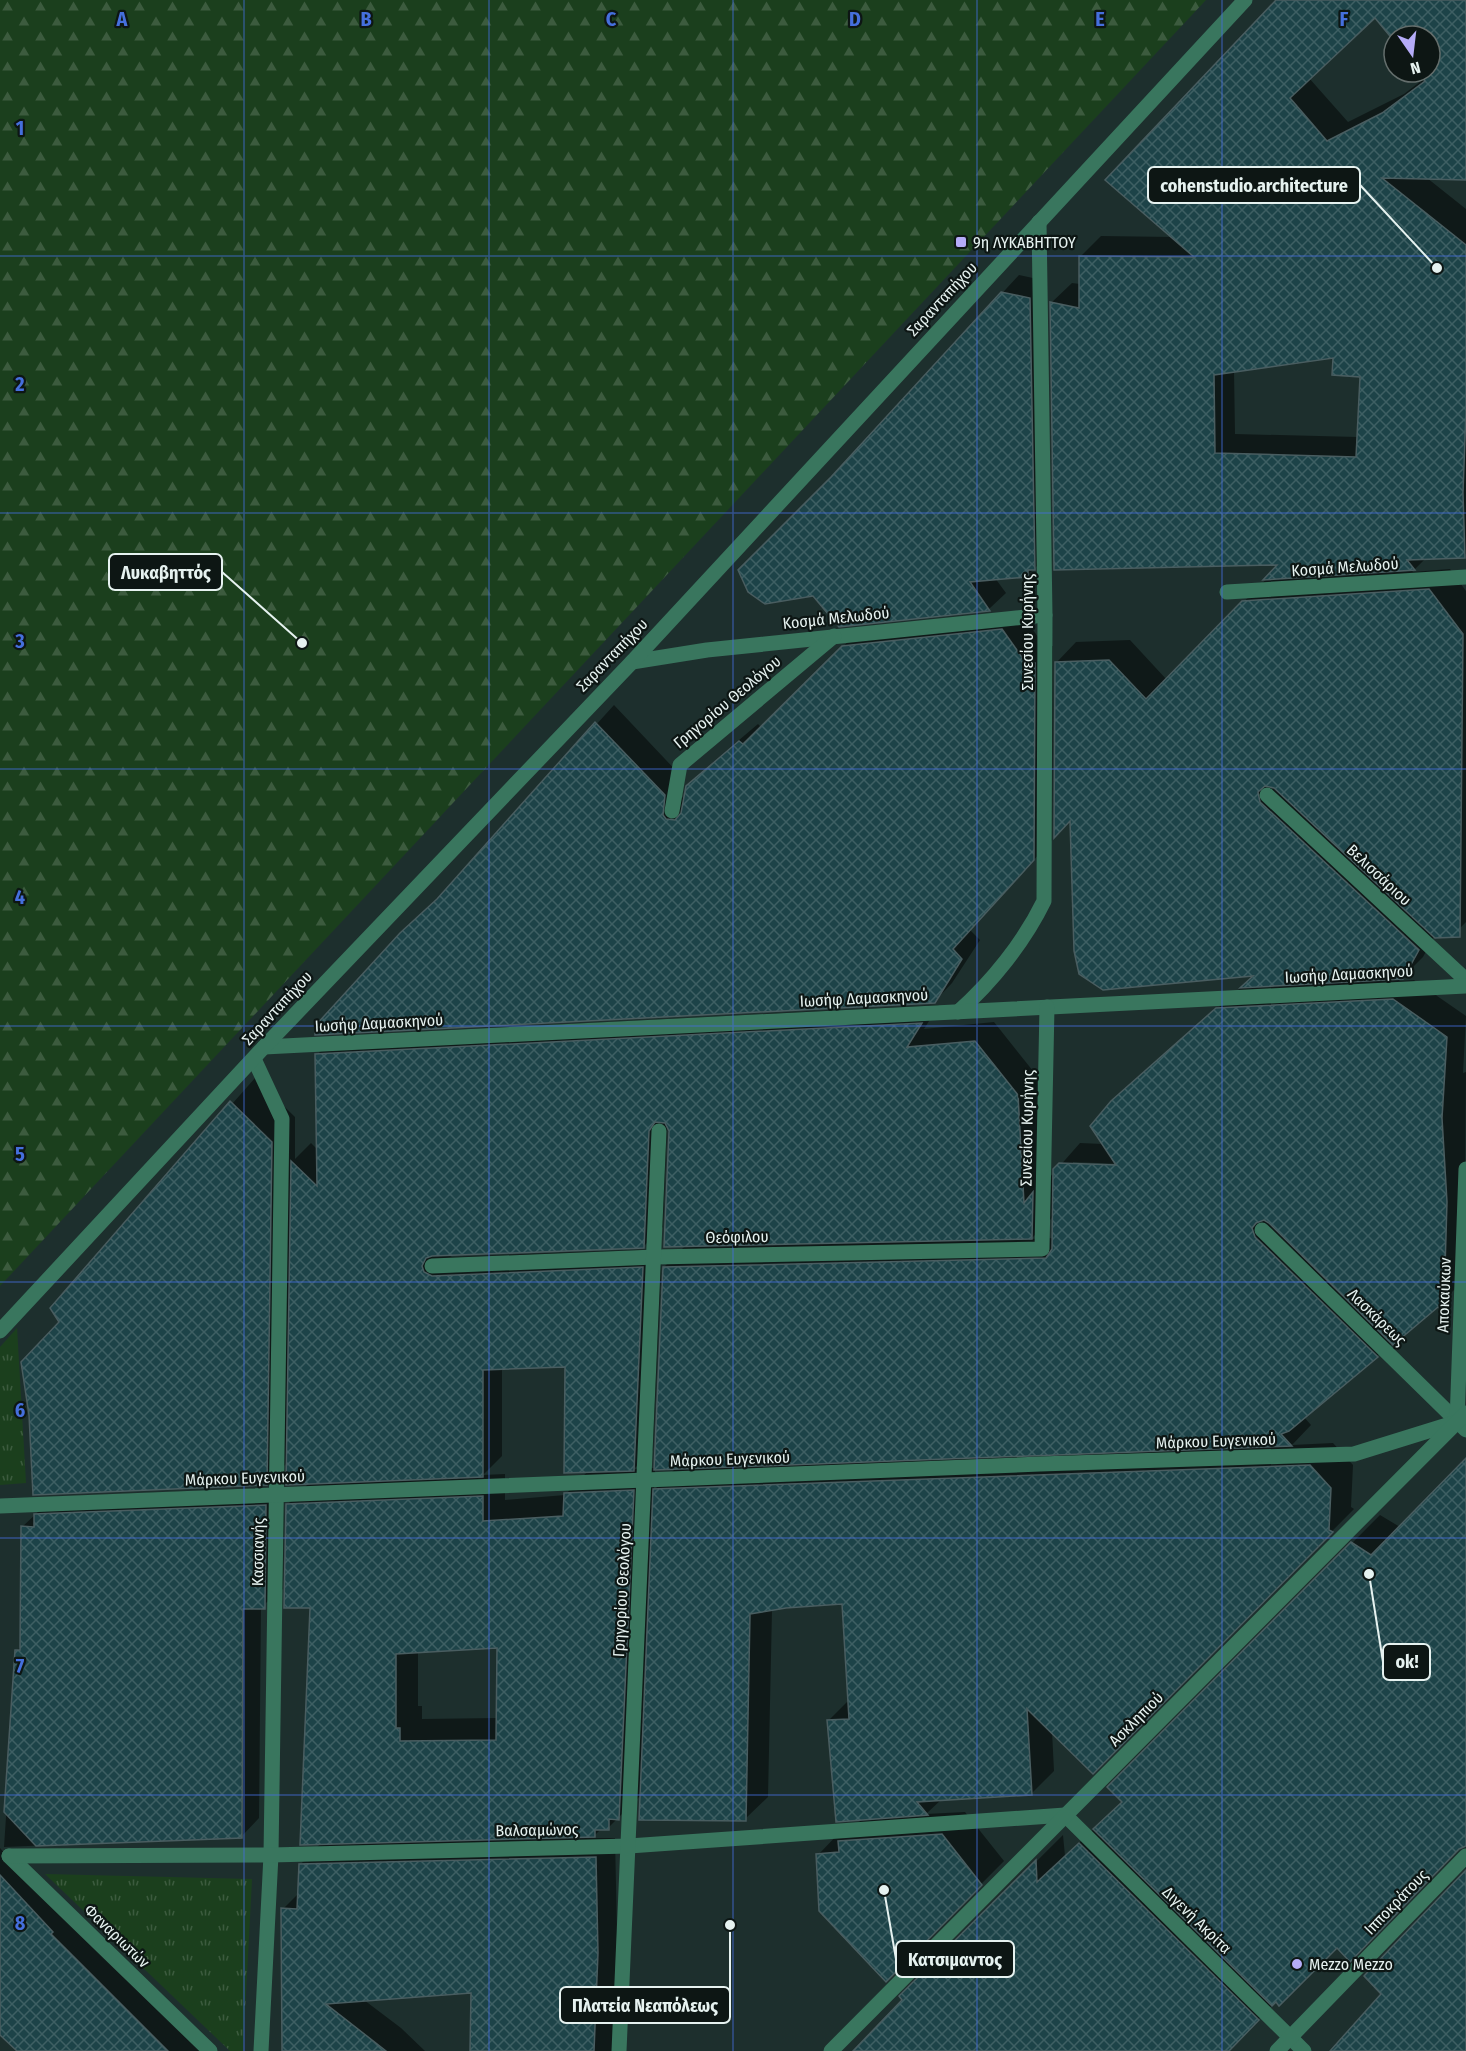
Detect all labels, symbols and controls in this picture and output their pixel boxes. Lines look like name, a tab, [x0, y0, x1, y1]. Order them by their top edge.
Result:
text: A	[116, 7, 129, 31]
text: B	[360, 7, 372, 31]
text: C	[606, 7, 617, 31]
text: D	[849, 7, 861, 31]
text: E	[1095, 7, 1105, 31]
text: F	[1340, 7, 1349, 31]
north arrow	[1382, 24, 1442, 84]
text: N	[1409, 58, 1422, 78]
text: 1	[16, 116, 24, 140]
callout: cohenstudio.architecture	[1148, 167, 1360, 203]
text: cohenstudio.architecture	[1160, 175, 1348, 197]
place label: 9η ΛΥΚΑΒΗΤΤΟΥ	[973, 233, 1076, 252]
marker: 9η ΛΥΚΑΒΗΤΤΟΥ	[954, 235, 968, 249]
street label: Σαρανταπήχου	[903, 258, 981, 340]
text: 2	[14, 372, 25, 396]
callout: Λυκαβηττός	[109, 554, 222, 590]
street label: Κοσμά Μελωδού	[1291, 554, 1399, 580]
text: Λυκαβηττός	[120, 562, 211, 584]
street label: Συνεσίου Κυρήνης	[1018, 573, 1037, 690]
street label: Κοσμά Μελωδού	[782, 603, 890, 633]
street label: Σαρανταπήχου	[572, 615, 652, 695]
text: 3	[14, 629, 25, 653]
street label: Γρηγορίου Θεολόγου	[669, 652, 785, 752]
street label: Βελισσάριου	[1343, 840, 1415, 910]
text: 4	[15, 885, 25, 909]
street label: Ιωσήφ Δαμασκηνού	[1284, 961, 1414, 987]
street label: Σαρανταπήχου	[238, 967, 316, 1049]
street label: Ιωσήφ Δαμασκηνού	[799, 985, 929, 1011]
street label: Ιωσήφ Δαμασκηνού	[314, 1010, 444, 1036]
street label: Συνεσίου Κυρήνης	[1016, 1069, 1038, 1187]
text: 5	[15, 1142, 25, 1166]
street label: Θεόφιλου	[705, 1227, 769, 1247]
street label: Αποκαύκων	[1433, 1257, 1455, 1333]
street label: Λασκάρεως	[1344, 1284, 1410, 1350]
text: 6	[15, 1398, 25, 1422]
street label: Μάρκου Ευγενικού	[1156, 1429, 1276, 1453]
street label: Μάρκου Ευγενικού	[670, 1447, 790, 1471]
street label: Μάρκου Ευγενικού	[185, 1466, 305, 1490]
street label: Κασσιανής	[248, 1517, 268, 1586]
street label: Γρηγορίου Θεολόγου	[609, 1522, 635, 1658]
callout: ok!	[1383, 1644, 1430, 1680]
text: ok!	[1395, 1651, 1419, 1673]
text: 7	[16, 1654, 25, 1678]
street label: Ασκληπιού	[1105, 1688, 1167, 1750]
street label: Βαλσαμώνος	[495, 1820, 579, 1840]
street label: Ιπποκράτους	[1360, 1865, 1432, 1939]
street label: Διγενή Ακρίτα	[1159, 1882, 1235, 1958]
street label: Φαναριωτών	[80, 1900, 154, 1972]
text: 8	[15, 1911, 26, 1935]
callout: Κατσιμαντος	[896, 1941, 1014, 1977]
text: Κατσιμαντος	[908, 1949, 1002, 1971]
place label: Mezzo Mezzo	[1309, 1955, 1393, 1974]
marker: Mezzo Mezzo	[1290, 1957, 1304, 1971]
callout: Πλατεία Νεαπόλεως	[560, 1987, 730, 2023]
text: Πλατεία Νεαπόλεως	[572, 1995, 718, 2017]

